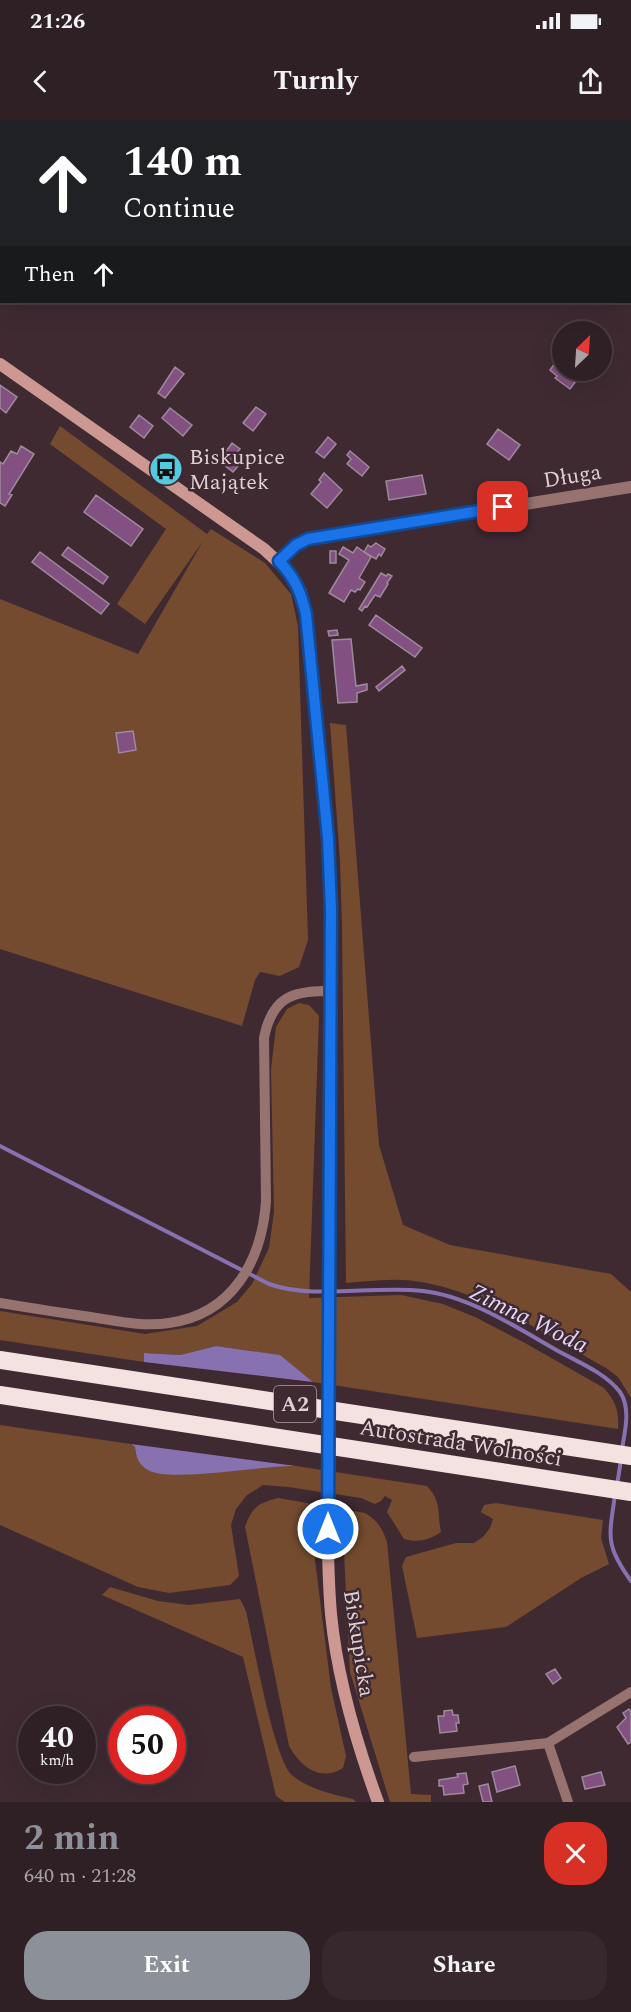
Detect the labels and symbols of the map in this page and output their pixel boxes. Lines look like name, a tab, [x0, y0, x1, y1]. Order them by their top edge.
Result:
north arrow	[552, 321, 612, 381]
place label: Biskupice Majątek	[189, 441, 285, 499]
bus stop icon: Biskupice Majątek	[148, 451, 184, 487]
street label: Długa	[541, 456, 604, 497]
pin	[477, 481, 528, 532]
water label: Zimna Woda	[463, 1275, 594, 1363]
road number: A2	[274, 1386, 316, 1422]
street label: Autostrada Wolności	[357, 1411, 564, 1476]
position arrow	[296, 1497, 360, 1561]
street label: Biskupicka	[334, 1587, 383, 1699]
speed limit sign: 50	[108, 1706, 186, 1784]

